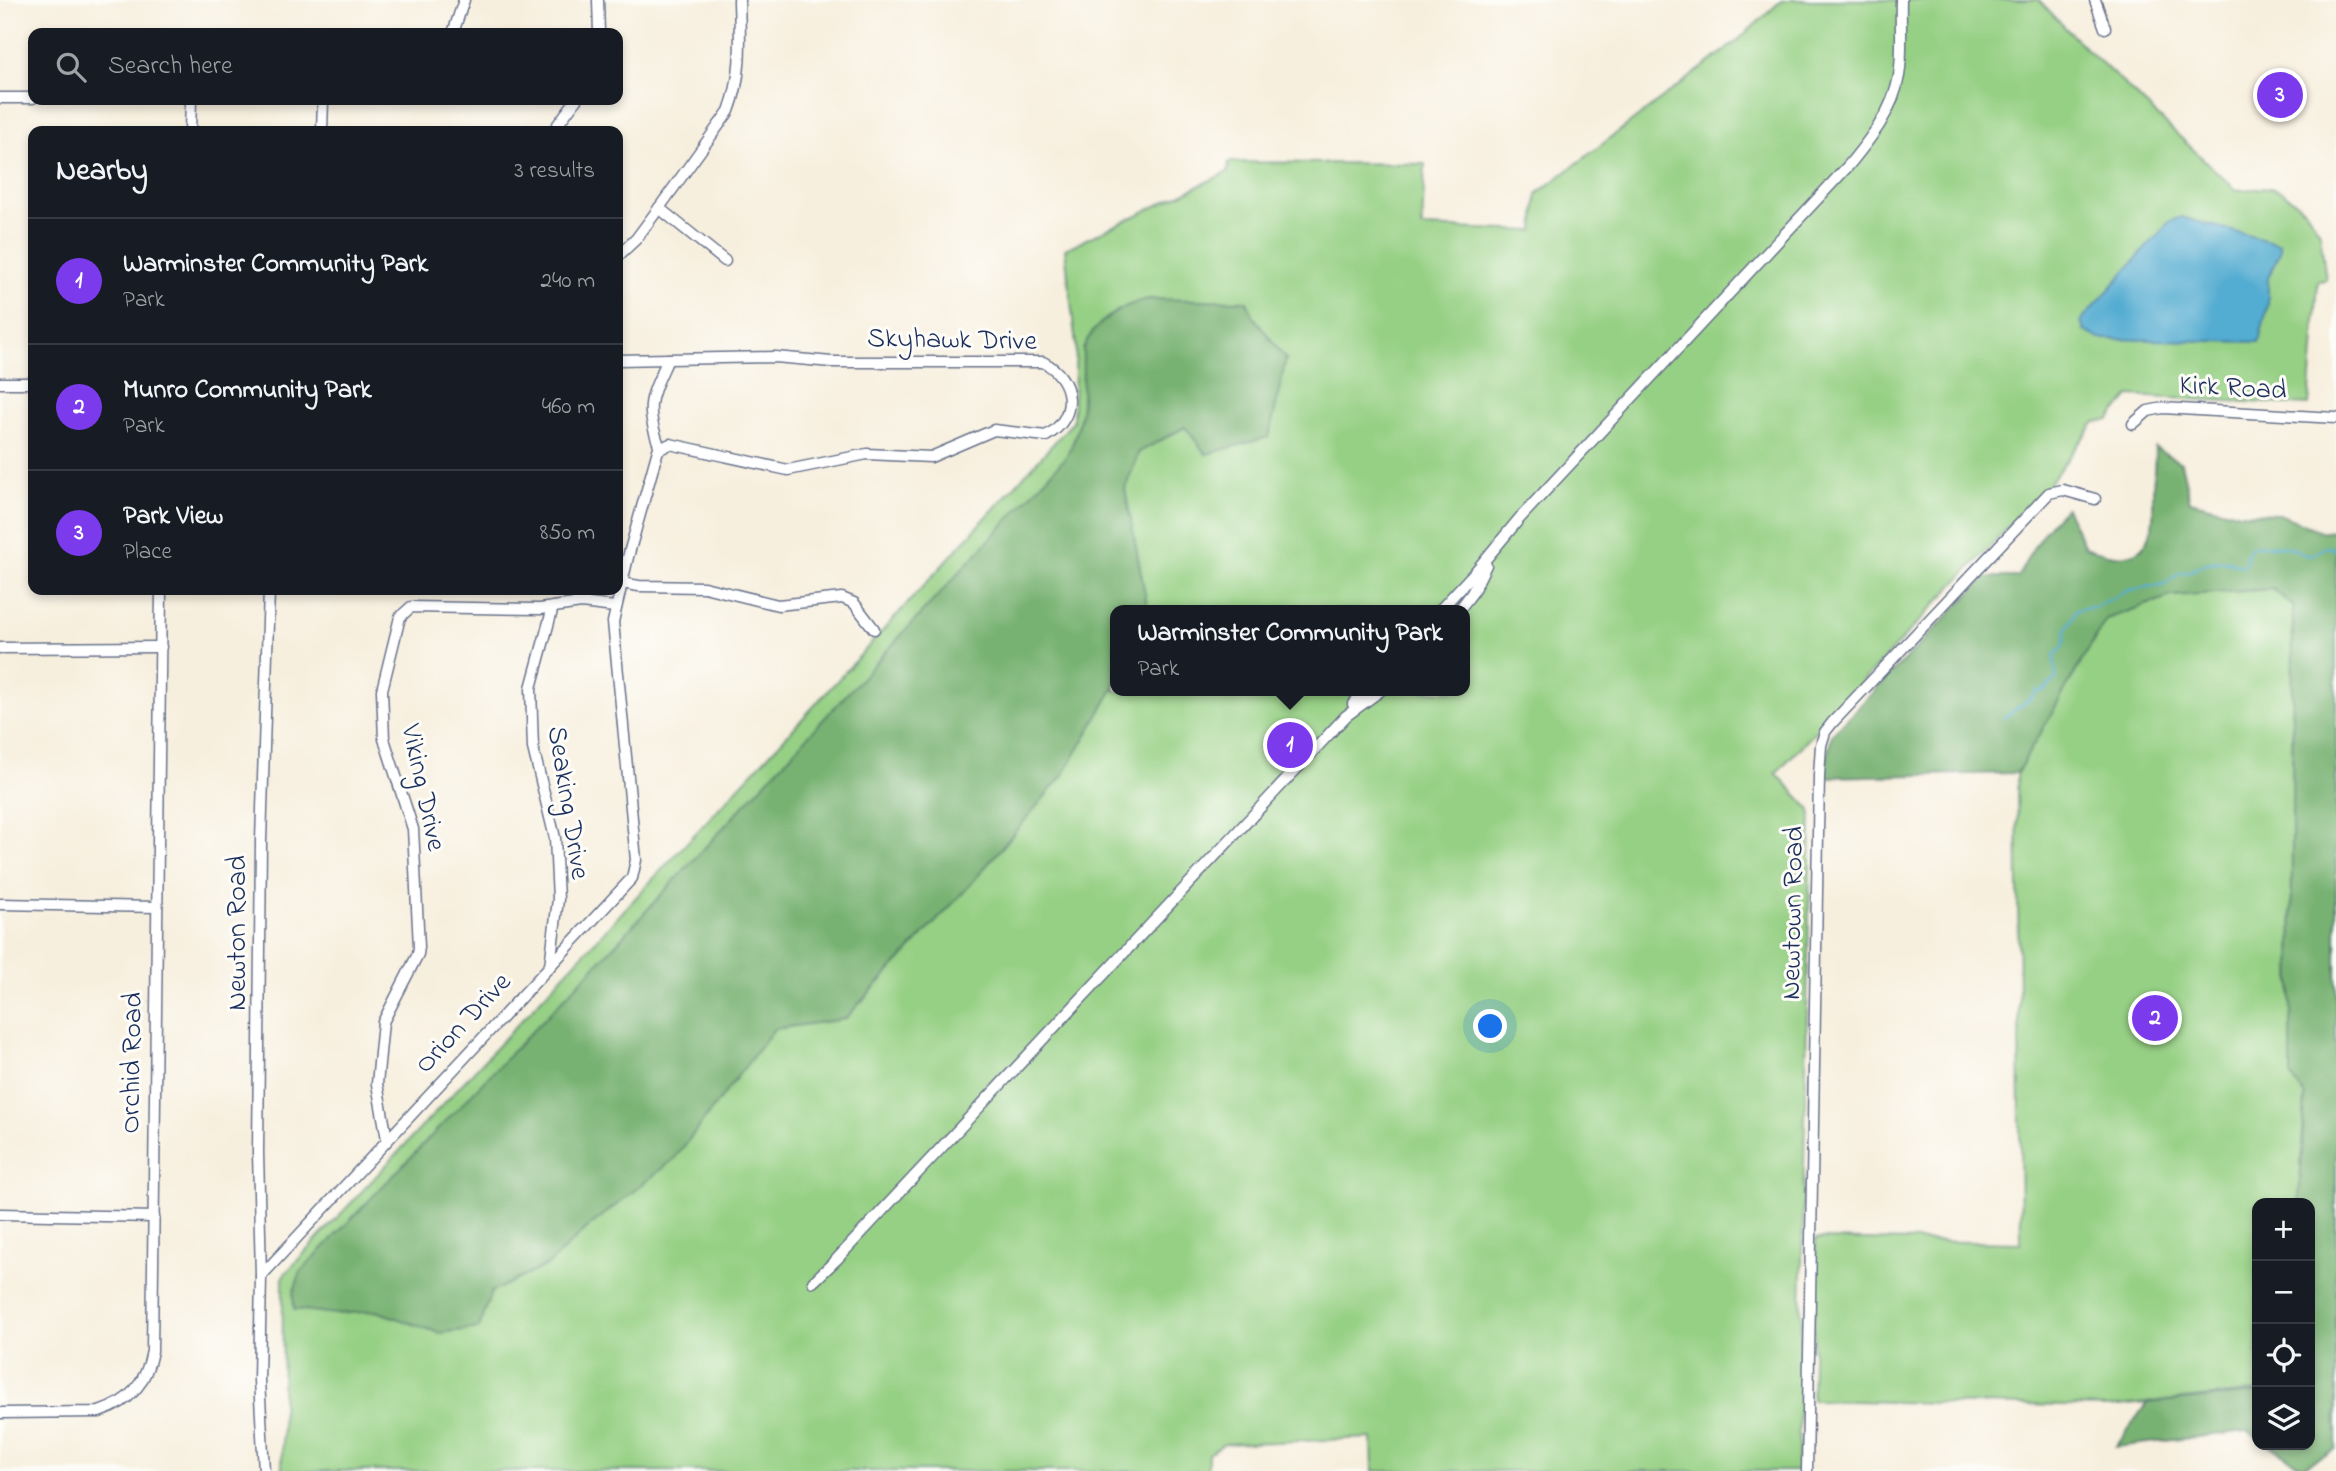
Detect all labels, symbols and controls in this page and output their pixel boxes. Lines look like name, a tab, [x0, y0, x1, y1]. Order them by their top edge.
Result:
search box	[28, 28, 623, 105]
icon: search	[52, 48, 90, 86]
text: Search here	[108, 48, 233, 86]
pin: 3	[2257, 69, 2303, 121]
text: Nearby	[56, 150, 148, 194]
text: 3 results	[514, 155, 595, 188]
text: Warminster Community Park	[123, 246, 428, 284]
text: 1	[75, 265, 83, 298]
text: 240 m	[541, 265, 595, 298]
text: Park	[123, 284, 165, 317]
street label: Skyhawk Drive	[867, 319, 1038, 363]
street label: Kirk Road	[2178, 366, 2288, 412]
text: Munro Community Park	[123, 372, 372, 410]
text: 2	[73, 391, 85, 424]
text: 460 m	[542, 391, 595, 424]
text: Park	[123, 410, 165, 443]
text: Park View	[123, 498, 223, 536]
text: 3	[74, 517, 84, 550]
text: 850 m	[540, 517, 595, 550]
text: Place	[123, 536, 172, 569]
popup	[1110, 605, 1470, 696]
text: Warminster Community Park	[1137, 615, 1443, 653]
text: Park	[1137, 653, 1179, 686]
pin: 1	[1267, 719, 1313, 771]
street label: Viking Drive	[388, 720, 456, 856]
street label: Seaking Drive	[535, 723, 599, 883]
street label: Newtown Road	[1772, 825, 1816, 1000]
street label: Newton Road	[218, 855, 259, 1011]
street label: Orion Drive	[406, 964, 522, 1084]
street label: Orchid Road	[111, 992, 155, 1134]
pin: 2	[2132, 992, 2178, 1044]
your location	[1473, 1009, 1507, 1043]
map controls	[2252, 1198, 2315, 1450]
button: +	[2252, 1198, 2315, 1261]
button: −	[2252, 1261, 2315, 1324]
button: locate	[2252, 1324, 2315, 1387]
button: layers	[2252, 1387, 2315, 1450]

